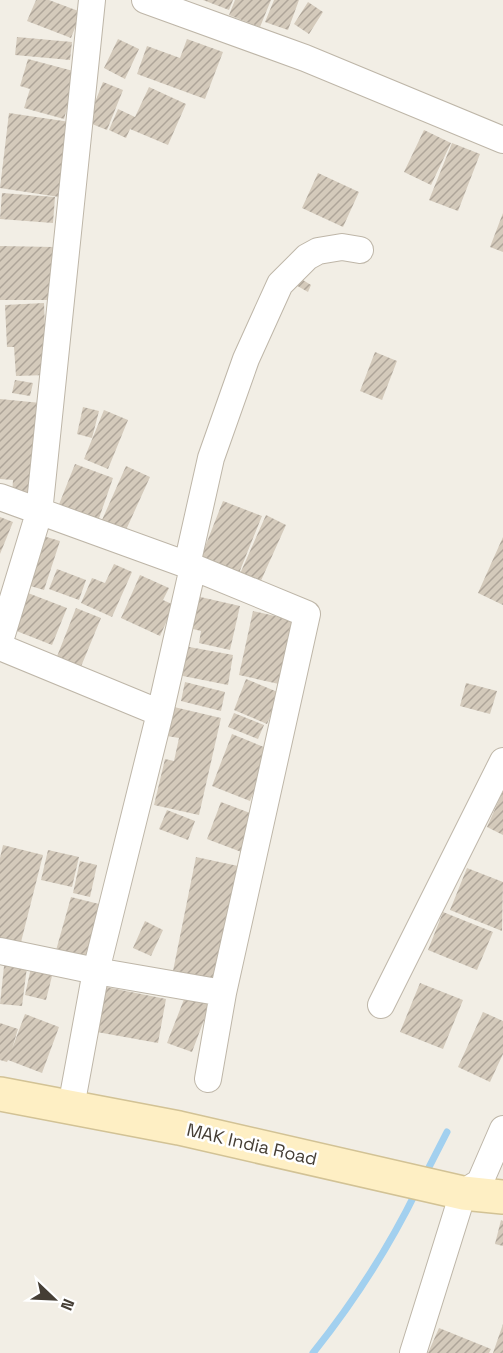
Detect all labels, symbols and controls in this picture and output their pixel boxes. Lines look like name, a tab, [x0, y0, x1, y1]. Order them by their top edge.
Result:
street label: MAK India Road	[185, 1118, 319, 1170]
north arrow	[24, 1269, 84, 1329]
text: N	[56, 1296, 79, 1314]

